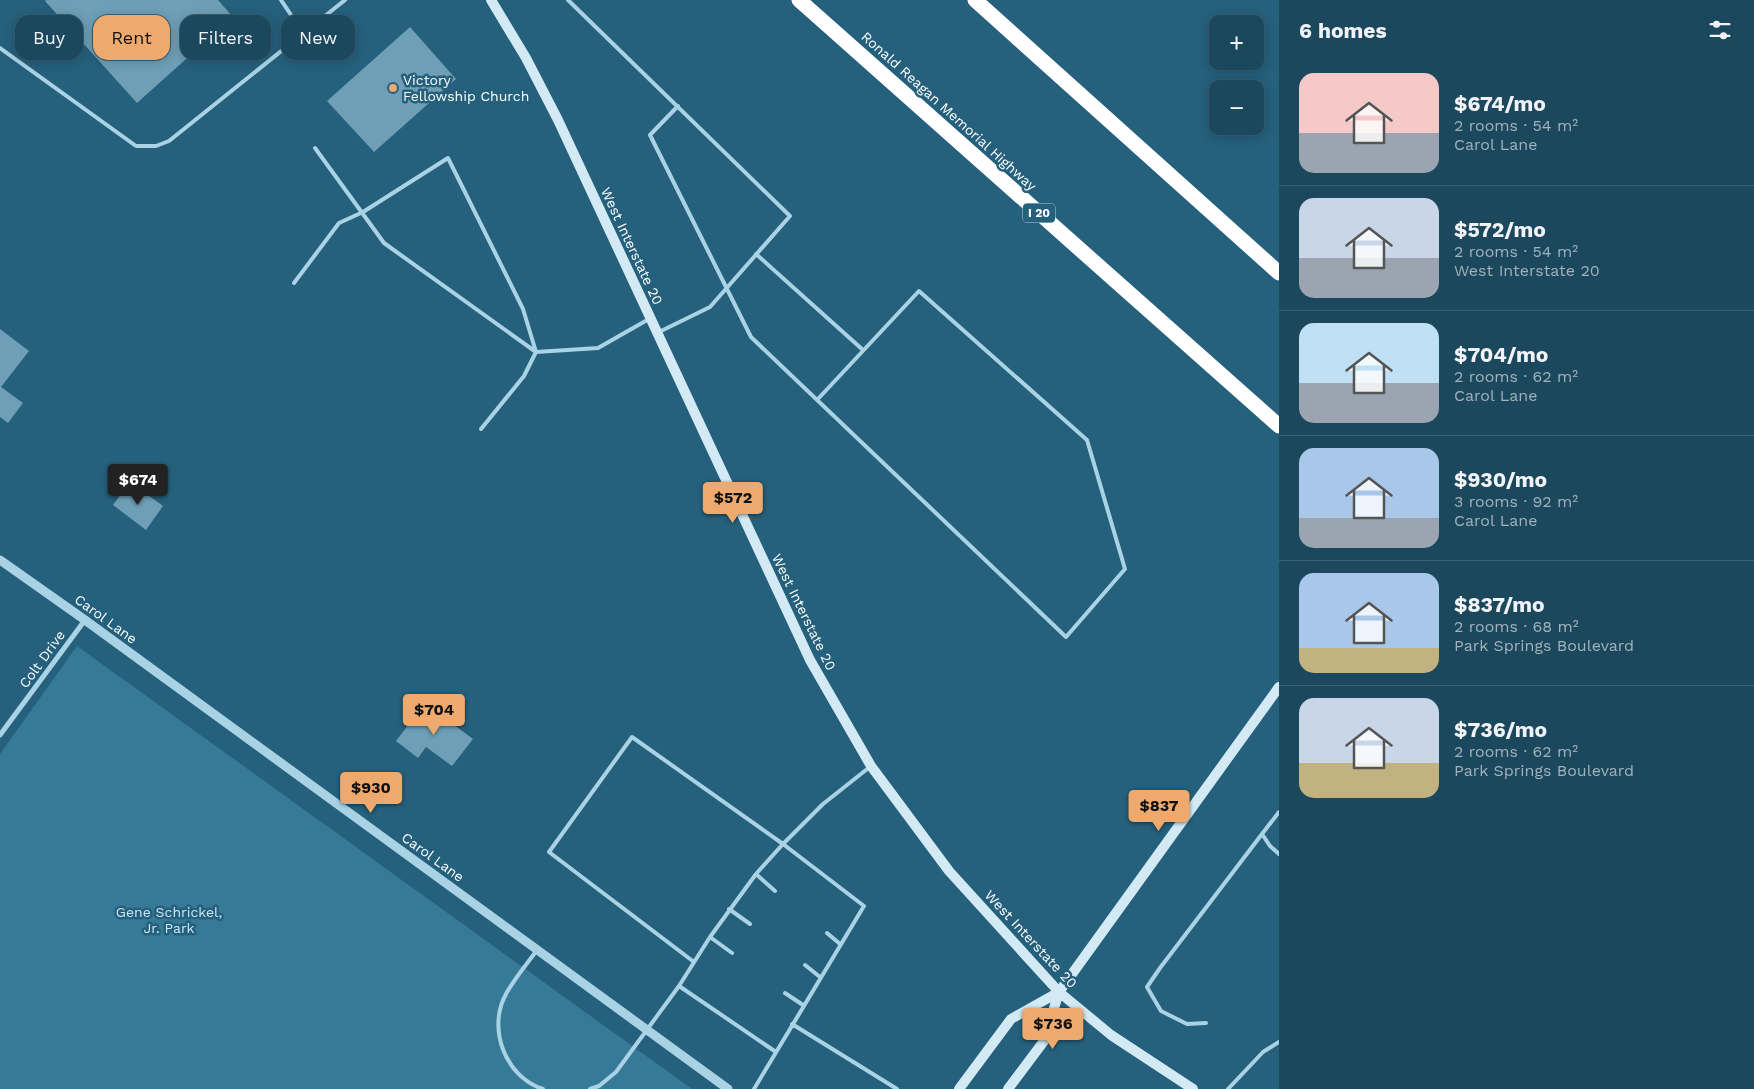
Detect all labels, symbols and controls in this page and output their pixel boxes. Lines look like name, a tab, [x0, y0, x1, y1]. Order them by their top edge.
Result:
chip: Buy	[15, 15, 83, 60]
chip: Rent	[93, 15, 170, 60]
chip: Filters	[180, 15, 271, 60]
chip: New	[281, 15, 355, 60]
map controls	[1209, 15, 1264, 135]
button: +	[1209, 15, 1264, 70]
icon: filters	[1706, 16, 1734, 44]
text: 6 homes	[1299, 18, 1387, 43]
street label: Ronald Reagan Memorial Highway	[858, 28, 1040, 194]
place label: Victory Fellowship Church	[403, 72, 529, 104]
button: −	[1209, 80, 1264, 135]
marker: Victory Fellowship Church	[387, 82, 399, 94]
text: $674/mo	[1454, 91, 1546, 116]
icon: home	[1339, 93, 1399, 153]
text: 2 rooms · 54 m²	[1454, 116, 1578, 135]
text: Carol Lane	[1454, 135, 1537, 154]
street label: West Interstate 20	[598, 185, 666, 307]
road number: I 20	[1023, 204, 1055, 222]
text: $572/mo	[1454, 217, 1546, 242]
icon: home	[1339, 218, 1399, 278]
text: 2 rooms · 54 m²	[1454, 242, 1578, 261]
text: West Interstate 20	[1454, 261, 1600, 280]
text: $704/mo	[1454, 342, 1548, 367]
icon: home	[1339, 343, 1399, 403]
text: 2 rooms · 62 m²	[1454, 367, 1578, 386]
text: Carol Lane	[1454, 386, 1537, 405]
pin: $674	[108, 464, 168, 506]
text: $930/mo	[1454, 467, 1547, 492]
icon: home	[1339, 468, 1399, 528]
text: $674	[119, 470, 157, 489]
pin: $572	[703, 482, 763, 524]
text: $572	[714, 488, 752, 507]
text: 3 rooms · 92 m²	[1454, 492, 1578, 511]
text: Carol Lane	[1454, 511, 1537, 530]
street label: West Interstate 20	[769, 551, 839, 673]
street label: Carol Lane	[72, 591, 140, 647]
text: $837/mo	[1454, 592, 1545, 617]
icon: home	[1339, 593, 1399, 653]
text: 2 rooms · 68 m²	[1454, 617, 1579, 636]
street label: Colt Drive	[16, 627, 68, 691]
text: Park Springs Boulevard	[1454, 636, 1634, 655]
pin: $704	[404, 694, 464, 736]
text: $704	[414, 700, 454, 719]
text: $736/mo	[1454, 717, 1547, 742]
icon: home	[1339, 718, 1399, 778]
text: 2 rooms · 62 m²	[1454, 742, 1578, 761]
text: Park Springs Boulevard	[1454, 761, 1634, 780]
pin: $930	[341, 772, 401, 814]
text: $930	[351, 778, 391, 797]
pin: $837	[1129, 790, 1189, 832]
text: $837	[1140, 796, 1178, 815]
street label: Carol Lane	[399, 829, 467, 885]
street label: West Interstate 20	[982, 887, 1080, 991]
park label: Gene Schrickel, Jr. Park	[116, 904, 222, 936]
pin: $736	[1023, 1008, 1083, 1050]
text: $736	[1033, 1014, 1073, 1033]

